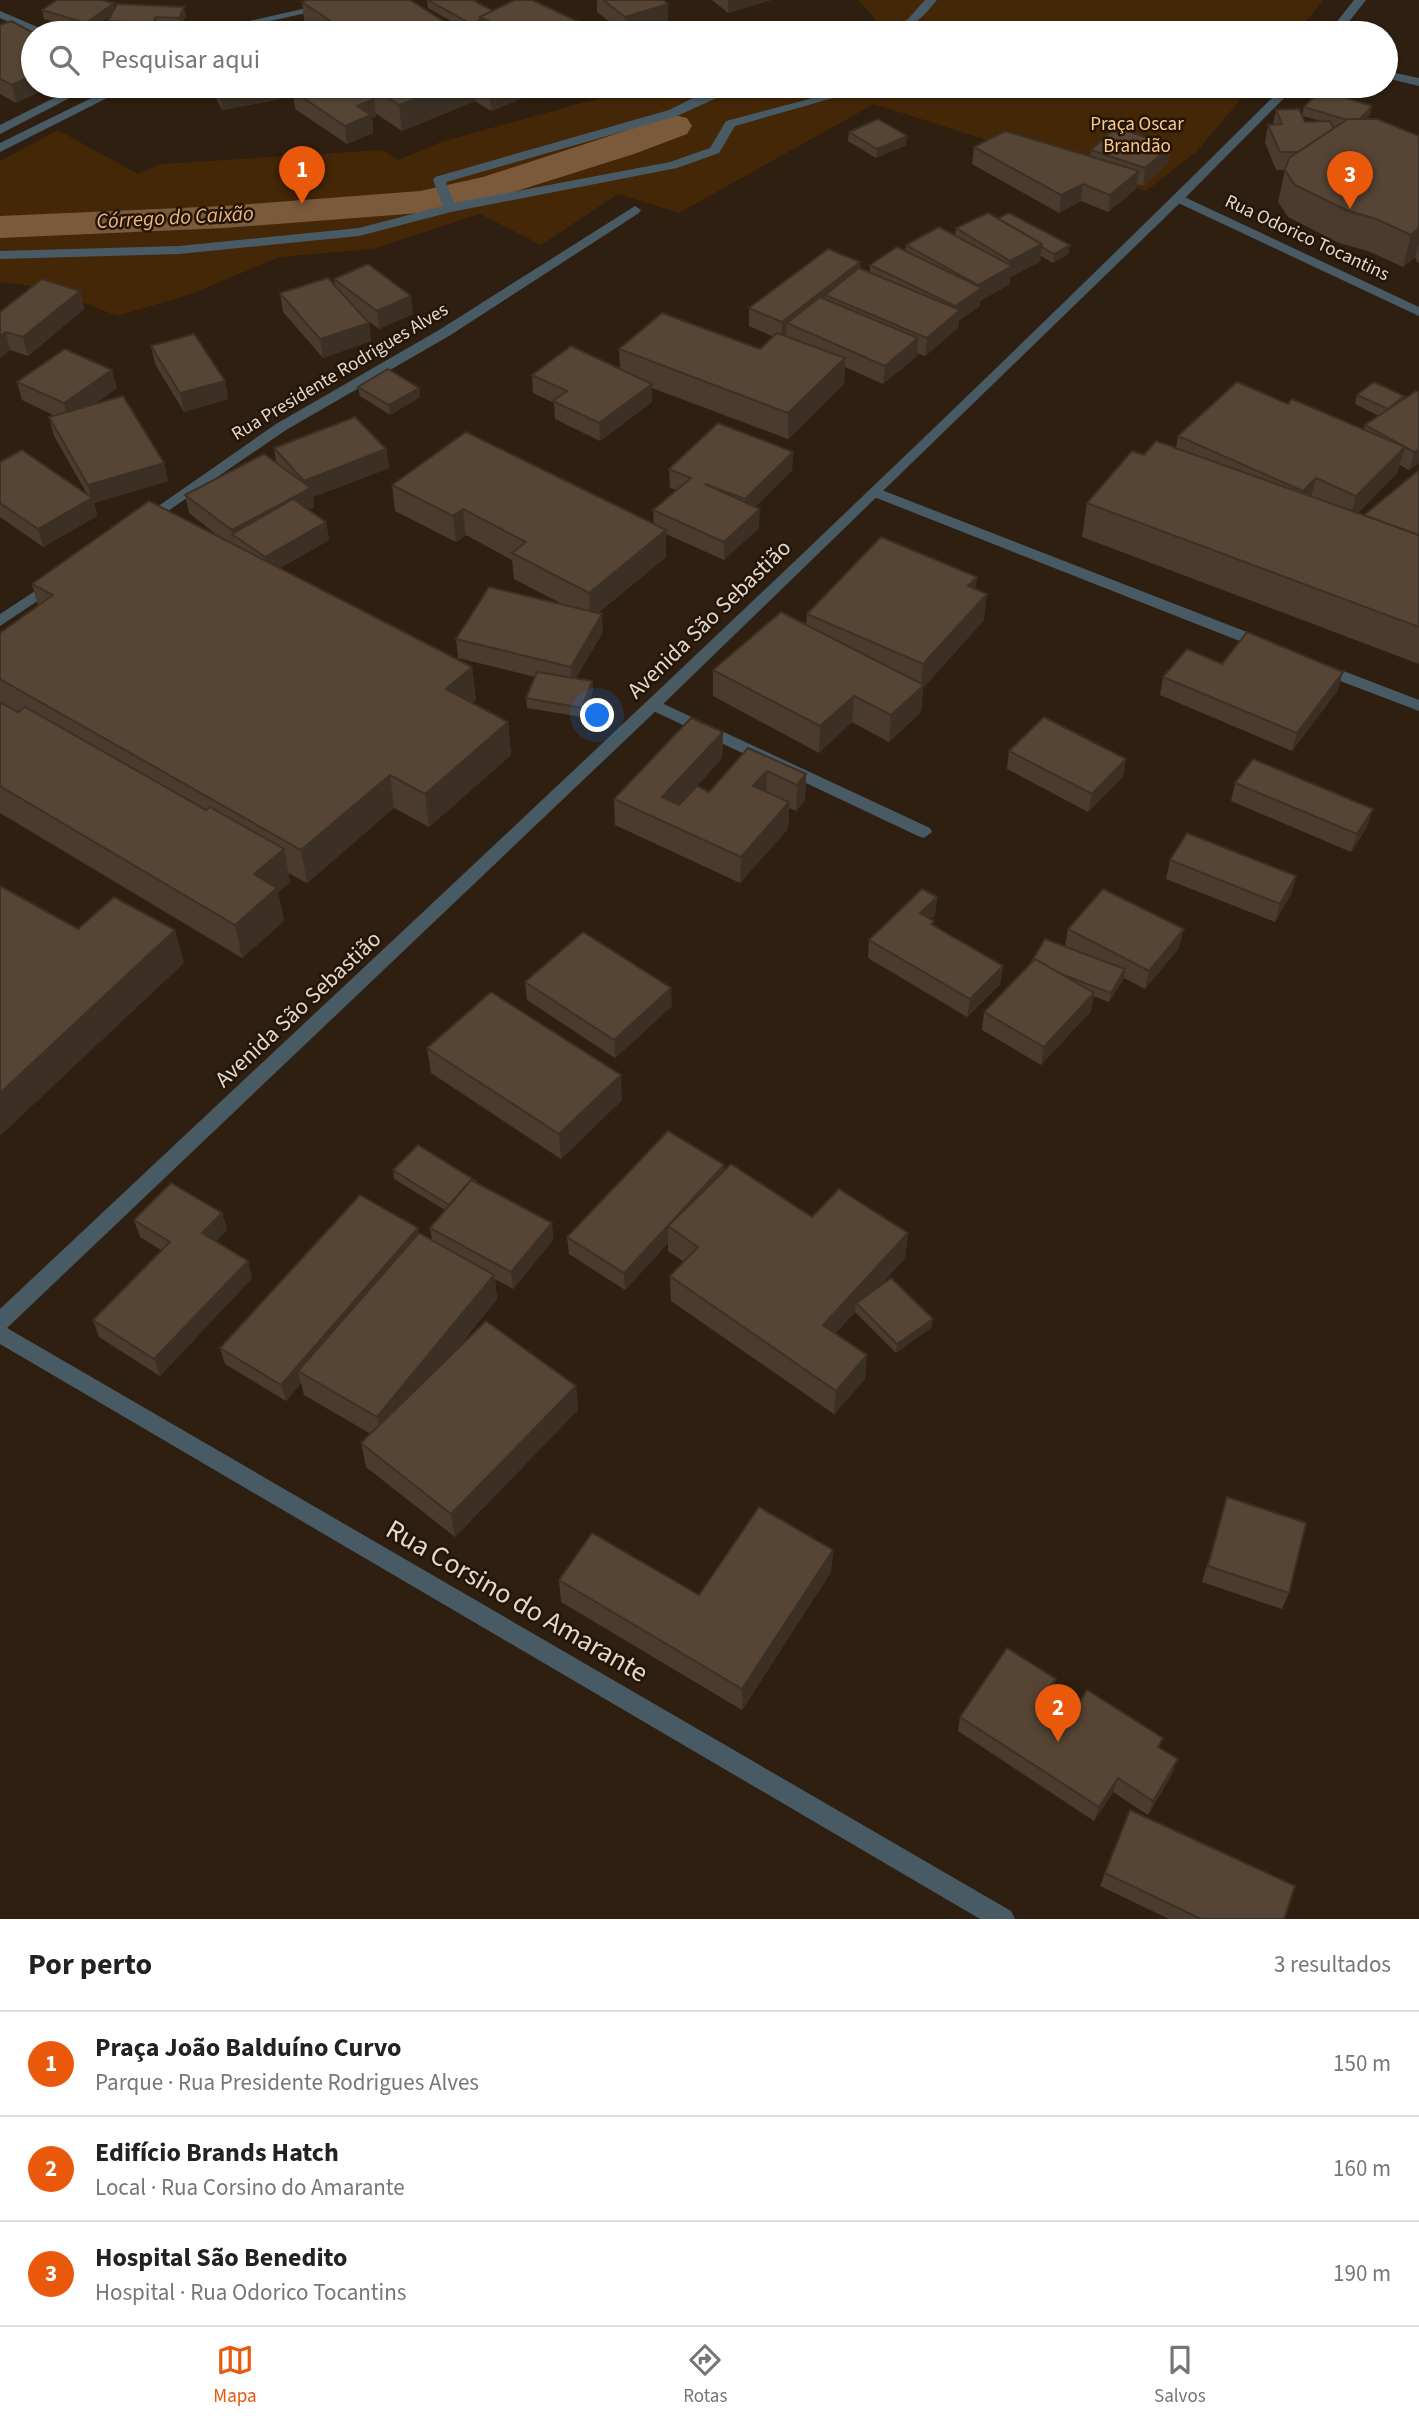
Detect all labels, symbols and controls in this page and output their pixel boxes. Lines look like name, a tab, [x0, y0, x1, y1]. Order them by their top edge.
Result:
search box	[21, 21, 1398, 98]
icon: search	[45, 41, 83, 79]
text: Pesquisar aqui	[101, 41, 260, 78]
park label: Praça Oscar Brandão	[1090, 111, 1184, 160]
pin: 1	[279, 146, 325, 204]
pin: 3	[1327, 151, 1373, 209]
street label: Rua Odorico Tocantins	[1220, 188, 1394, 288]
water label: Córrego do Caixão	[96, 198, 254, 236]
street label: Rua Presidente Rodrigues Alves	[226, 296, 454, 448]
street label: Avenida São Sebastião	[620, 532, 798, 706]
your location	[580, 698, 614, 732]
street label: Avenida São Sebastião	[207, 923, 389, 1095]
street label: Rua Corsino do Amarante	[379, 1510, 655, 1692]
pin: 2	[1035, 1684, 1081, 1742]
text: Por perto	[28, 1943, 152, 1986]
text: 3 resultados	[1274, 1948, 1391, 1981]
text: Praça João Balduíno Curvo	[95, 2029, 402, 2066]
text: 1	[45, 2047, 57, 2080]
text: 150 m	[1333, 2047, 1391, 2080]
text: Parque · Rua Presidente Rodrigues Alves	[95, 2066, 479, 2099]
text: Edifício Brands Hatch	[95, 2134, 339, 2171]
text: 2	[45, 2152, 57, 2185]
text: 160 m	[1333, 2152, 1391, 2185]
text: Local · Rua Corsino do Amarante	[95, 2171, 405, 2204]
text: Hospital São Benedito	[95, 2239, 348, 2276]
text: 3	[45, 2257, 57, 2290]
text: 190 m	[1333, 2257, 1391, 2290]
text: Hospital · Rua Odorico Tocantins	[95, 2276, 407, 2309]
tab: Mapa	[213, 2341, 257, 2410]
tab: Rotas	[683, 2341, 727, 2410]
tab: Salvos	[1154, 2341, 1206, 2410]

